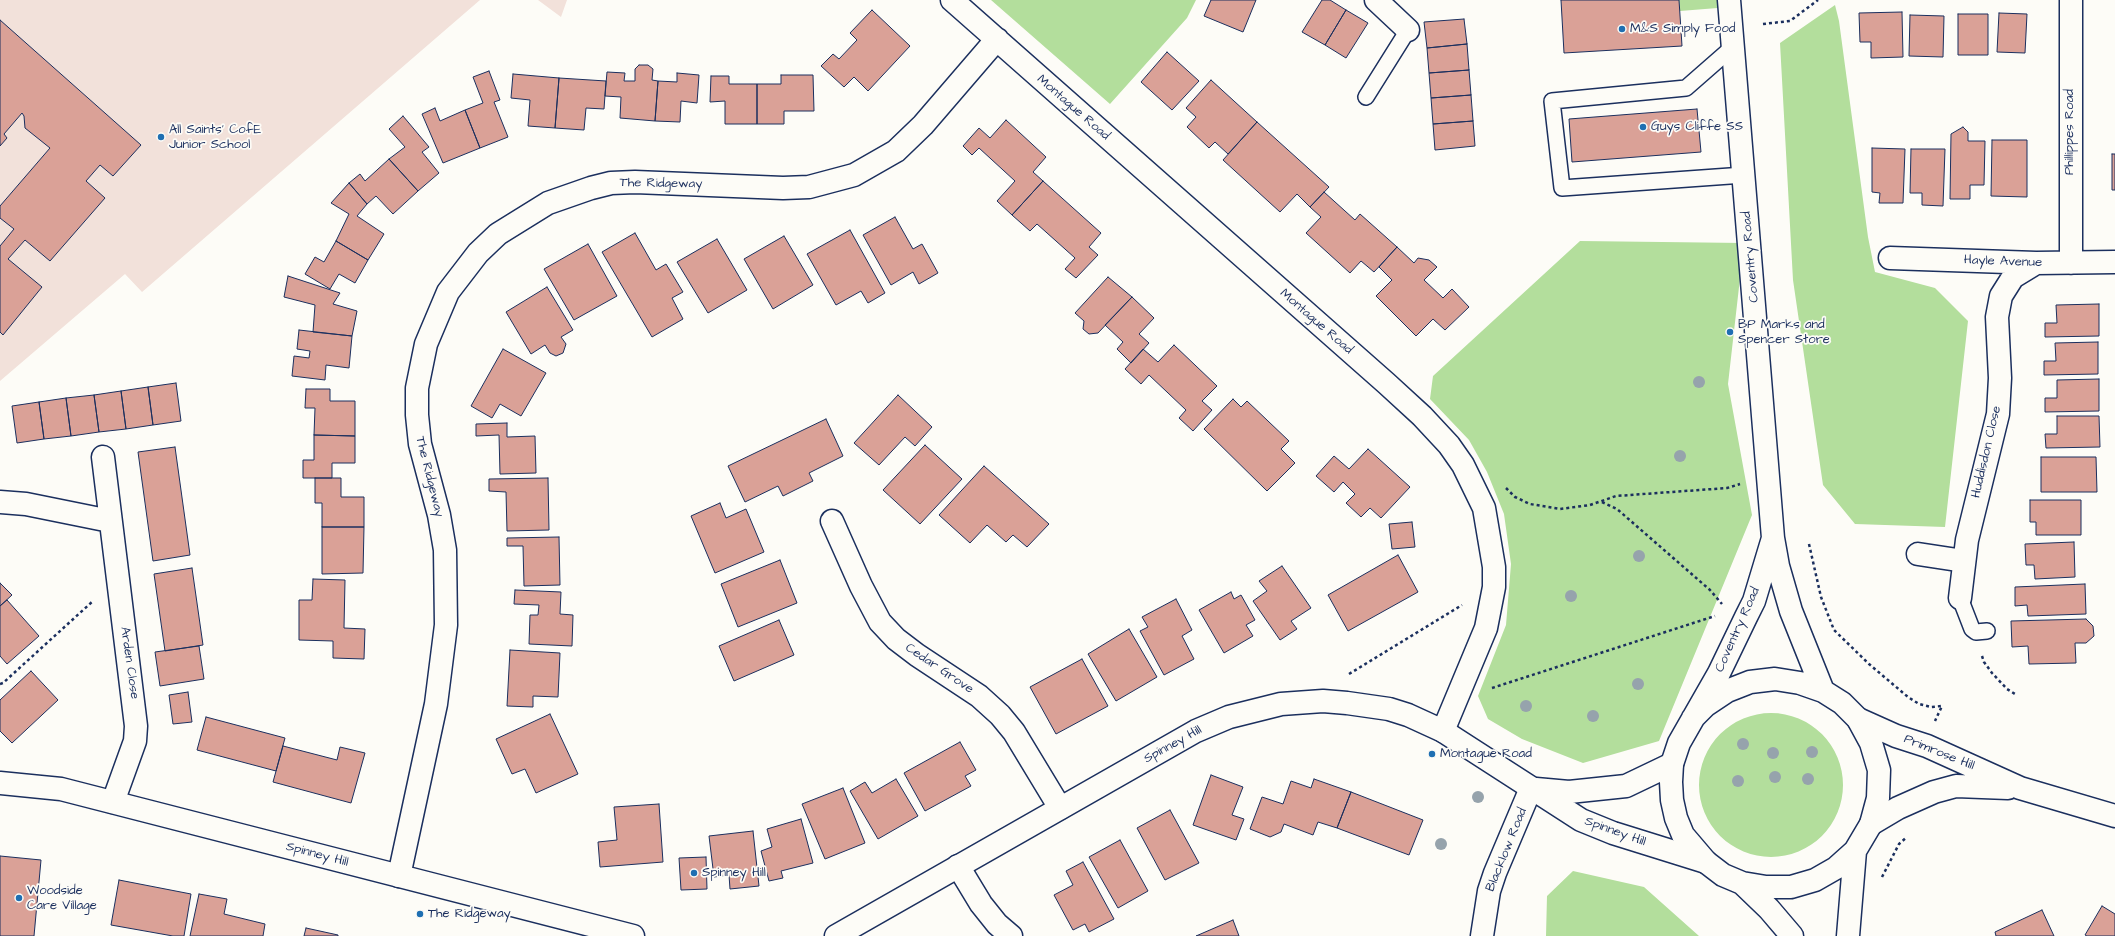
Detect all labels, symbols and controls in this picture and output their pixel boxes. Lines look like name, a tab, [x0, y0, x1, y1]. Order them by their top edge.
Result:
place label: M&S Simply Food	[1630, 21, 1735, 37]
marker: M&S Simply Food	[1617, 24, 1627, 34]
street label: Montague Road	[1033, 72, 1113, 144]
street label: Phillippes Road	[2062, 89, 2078, 175]
place label: Guys Cliffe SS	[1651, 119, 1743, 135]
place label: All Saints' CofE Junior School	[169, 122, 261, 153]
marker: Guys Cliffe SS	[1638, 122, 1648, 132]
marker: All Saints' CofE Junior School	[156, 132, 166, 142]
street label: The Ridgeway	[620, 175, 702, 193]
street label: Coventry Road	[1739, 211, 1763, 303]
street label: Hayle Avenue	[1964, 253, 2042, 271]
street label: Montague Road	[1276, 286, 1356, 358]
place label: BP Marks and Spencer Store	[1738, 317, 1830, 348]
marker: BP Marks and Spencer Store	[1725, 327, 1735, 337]
street label: Huddisdon Close	[1969, 404, 2005, 500]
street label: The Ridgeway	[411, 435, 447, 519]
street label: Coventry Road	[1712, 585, 1764, 675]
street label: Arden Close	[116, 626, 142, 700]
street label: Cedar Grove	[902, 640, 976, 698]
street label: Spinney Hill	[1141, 723, 1205, 767]
street label: Primrose Hill	[1901, 732, 1977, 774]
place label: Montague Road	[1440, 746, 1532, 762]
marker: Montague Road	[1427, 749, 1437, 759]
street label: Blacklow Road	[1483, 806, 1531, 894]
street label: Spinney Hill	[1582, 814, 1648, 850]
street label: Spinney Hill	[284, 839, 350, 871]
place label: Spinney Hill	[702, 865, 766, 881]
marker: Spinney Hill	[689, 868, 699, 878]
place label: Woodside Care Village	[27, 883, 97, 914]
marker: Woodside Care Village	[14, 893, 24, 903]
place label: The Ridgeway	[428, 906, 511, 922]
marker: The Ridgeway	[415, 909, 425, 919]

